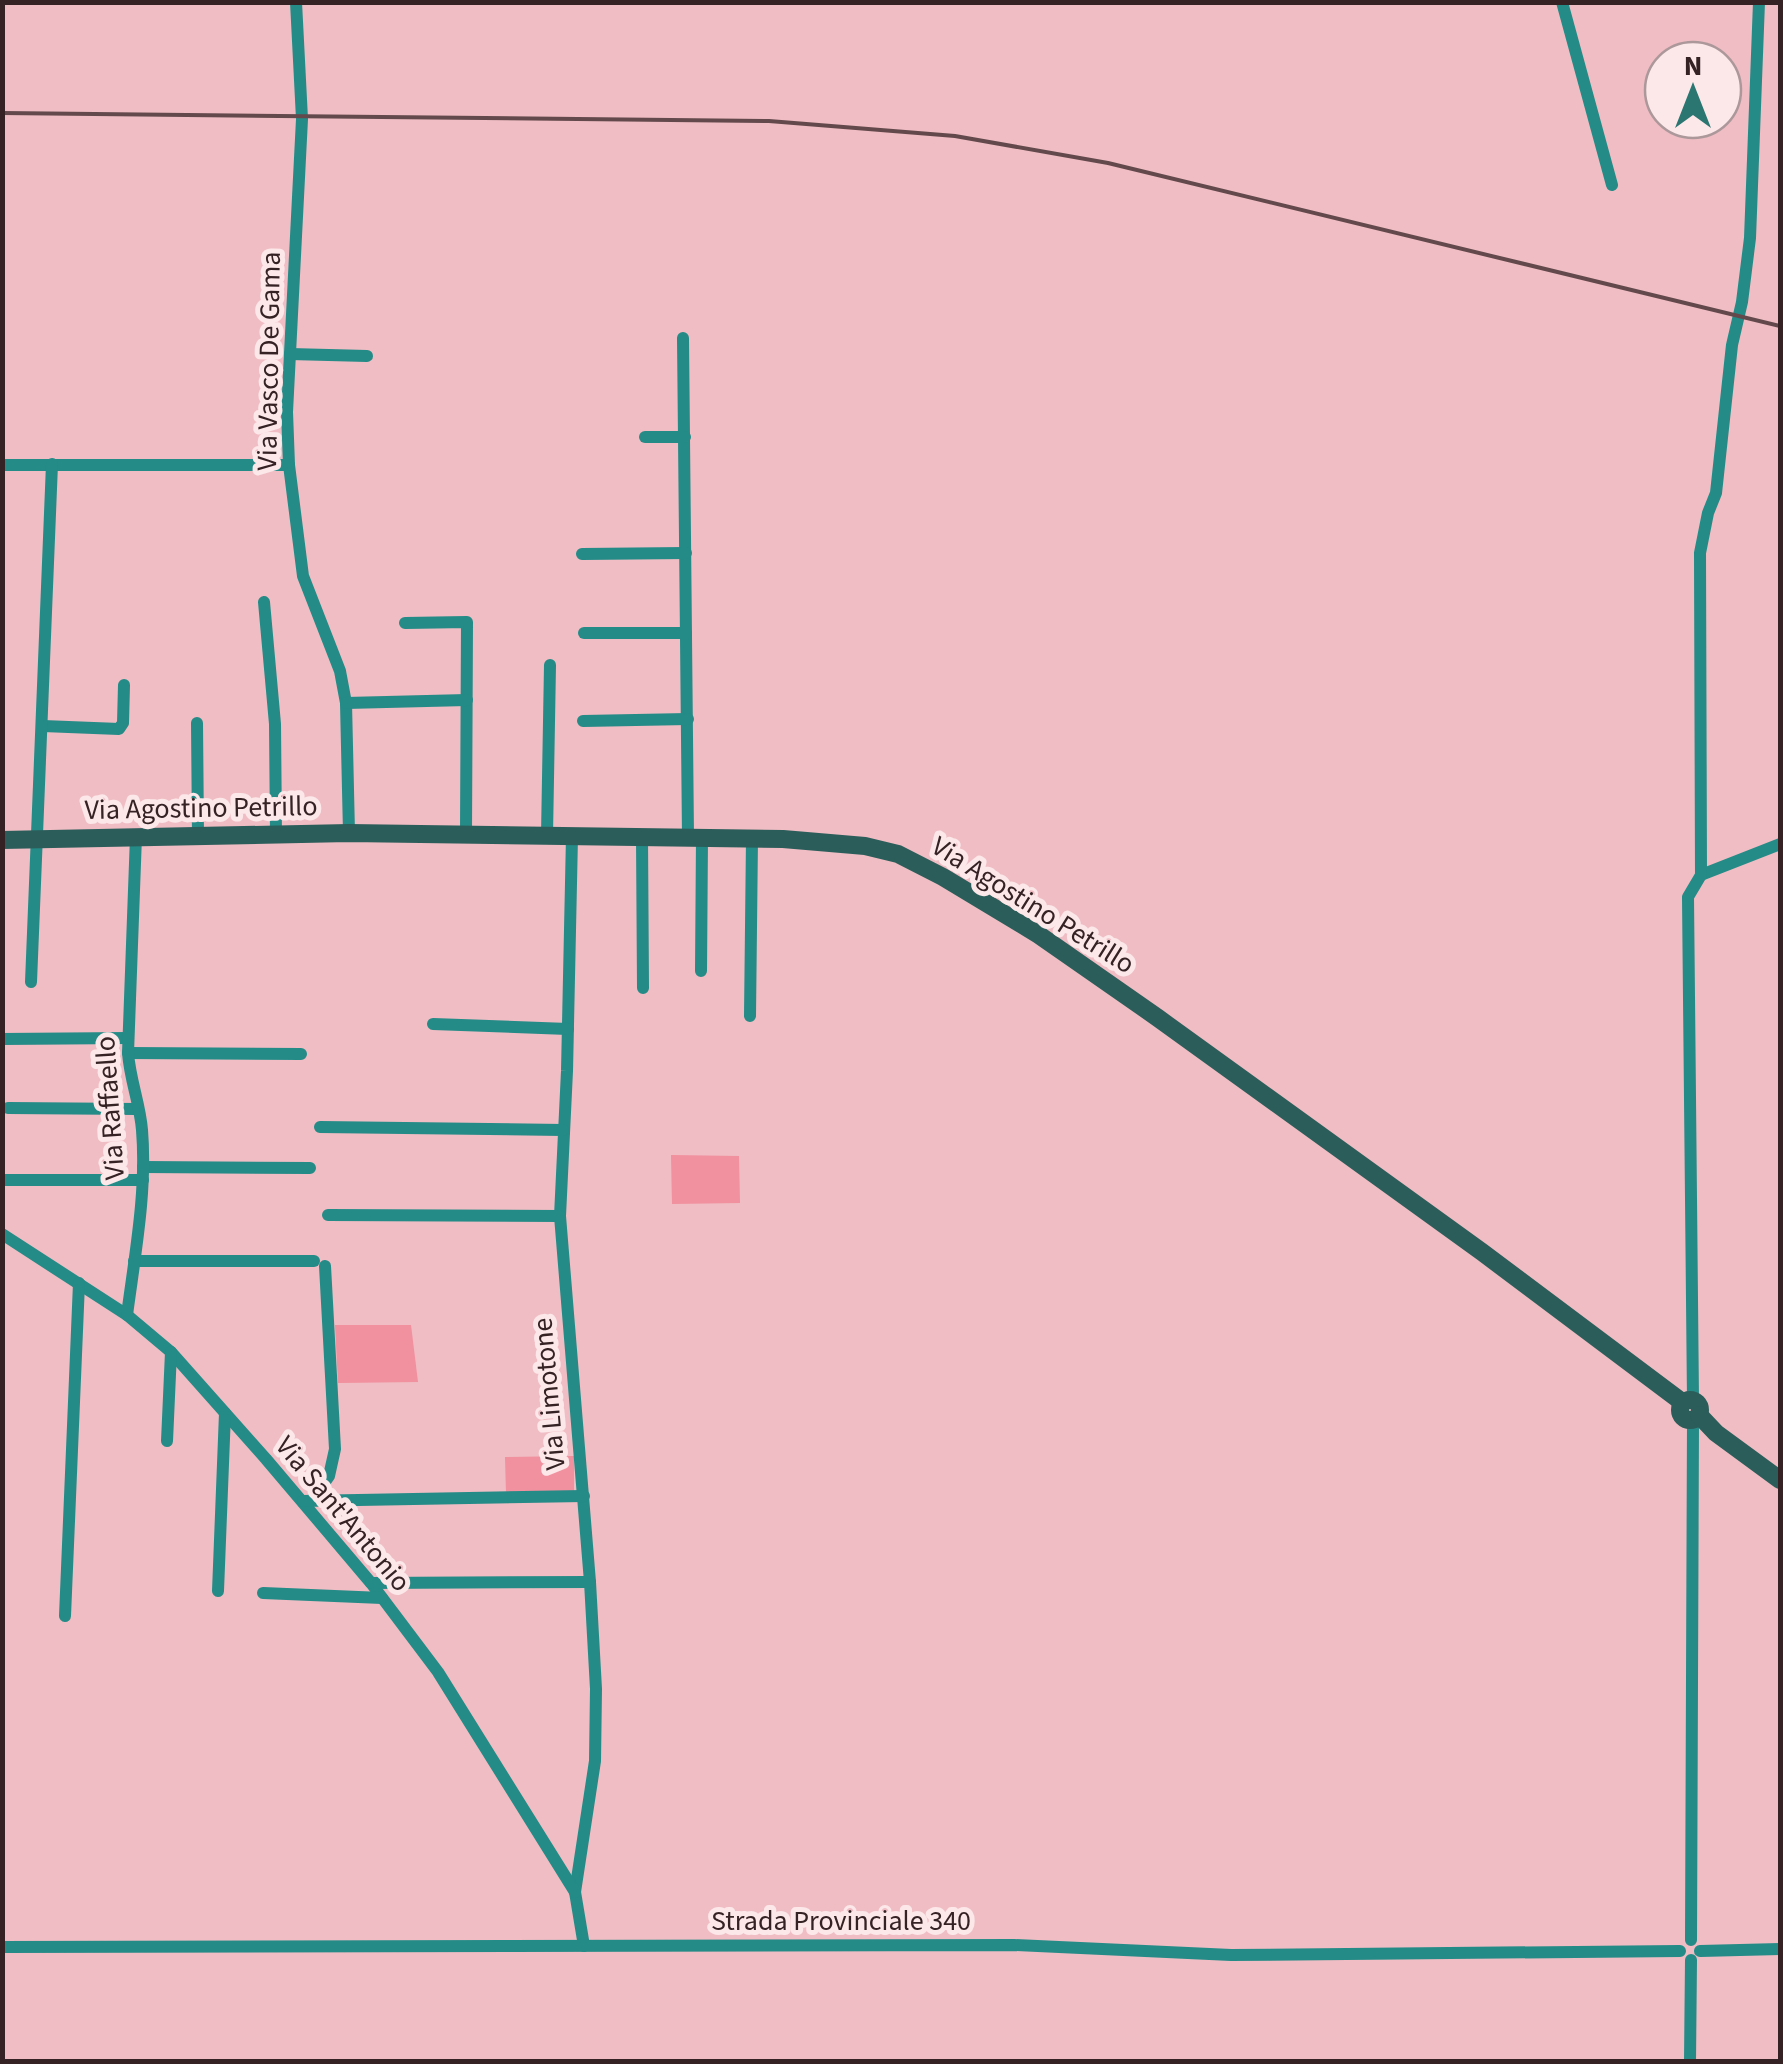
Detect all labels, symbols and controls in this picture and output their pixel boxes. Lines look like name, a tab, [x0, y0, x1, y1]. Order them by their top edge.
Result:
north arrow	[1643, 40, 1743, 140]
text: N	[1684, 46, 1702, 86]
street label: Via Vasco De Gama	[247, 251, 291, 471]
street label: Via Agostino Petrillo	[84, 786, 318, 830]
street label: Via Agostino Petrillo	[924, 826, 1142, 984]
street label: Via Raffaello	[85, 1035, 135, 1181]
street label: Via Limotone	[522, 1316, 576, 1472]
street label: Via Sant'Antonio	[266, 1427, 420, 1601]
street label: Strada Provinciale 340	[711, 1901, 971, 1941]

